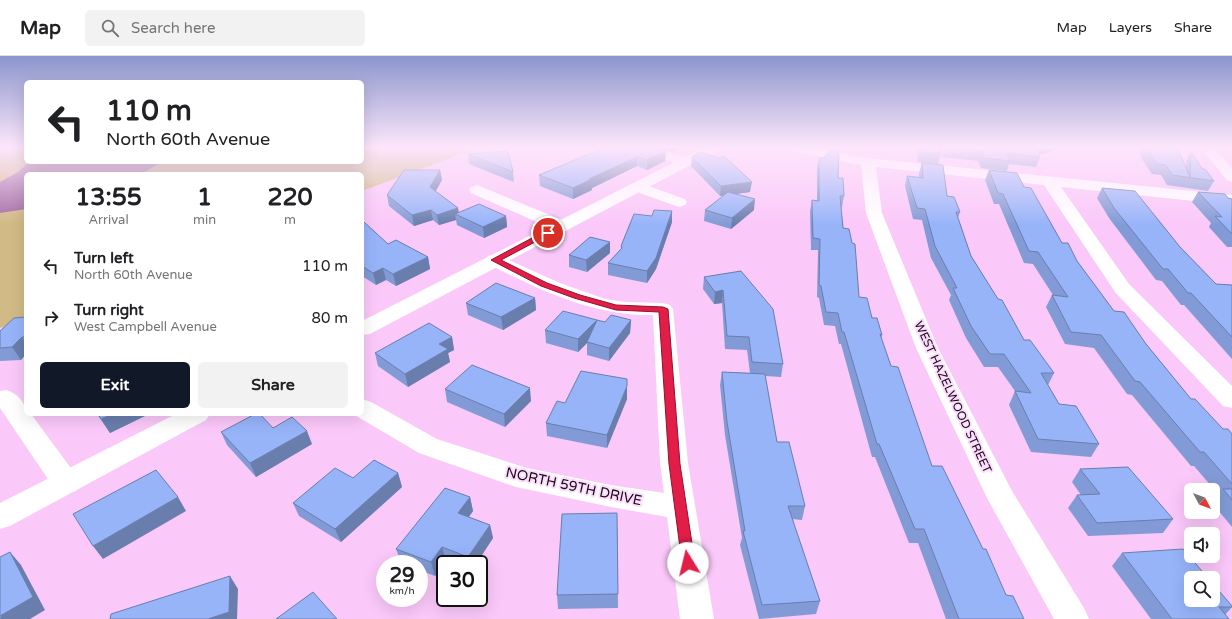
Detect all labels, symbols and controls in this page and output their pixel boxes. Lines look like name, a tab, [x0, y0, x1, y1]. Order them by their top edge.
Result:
search box	[85, 10, 365, 46]
text: Map	[20, 17, 61, 39]
icon: search	[99, 17, 121, 39]
text: Search here	[131, 19, 215, 37]
text: Map	[1057, 19, 1087, 36]
text: Layers	[1109, 19, 1152, 36]
text: Share	[1174, 19, 1212, 36]
text: 110 m	[106, 94, 192, 128]
icon: left	[40, 96, 92, 148]
text: North 60th Avenue	[106, 128, 270, 150]
text: 13:55	[75, 183, 142, 212]
text: 1	[197, 183, 212, 212]
text: 220	[267, 183, 313, 212]
text: Arrival	[88, 212, 129, 228]
text: min	[193, 212, 216, 228]
text: m	[284, 212, 296, 228]
pin	[531, 216, 565, 250]
icon: arrive	[537, 222, 559, 244]
text: Turn left	[74, 249, 134, 267]
icon: left	[40, 255, 62, 277]
text: 110 m	[302, 257, 348, 275]
text: North 60th Avenue	[74, 267, 193, 283]
text: Turn right	[74, 301, 144, 319]
icon: right	[40, 307, 62, 329]
text: 80 m	[311, 309, 348, 327]
text: West Campbell Avenue	[74, 319, 217, 335]
street label: WEST HAZELWOOD STREET	[912, 319, 995, 476]
button: Exit	[40, 362, 190, 408]
button: Share	[198, 362, 348, 408]
street label: NORTH 59TH DRIVE	[504, 464, 644, 509]
north arrow	[1184, 483, 1220, 519]
map controls	[1184, 483, 1220, 607]
button: sound	[1184, 527, 1220, 563]
position arrow	[667, 542, 709, 584]
speed limit sign: 30	[436, 555, 488, 607]
text: 29	[389, 564, 415, 588]
button: search	[1184, 571, 1220, 607]
text: km/h	[389, 585, 415, 597]

